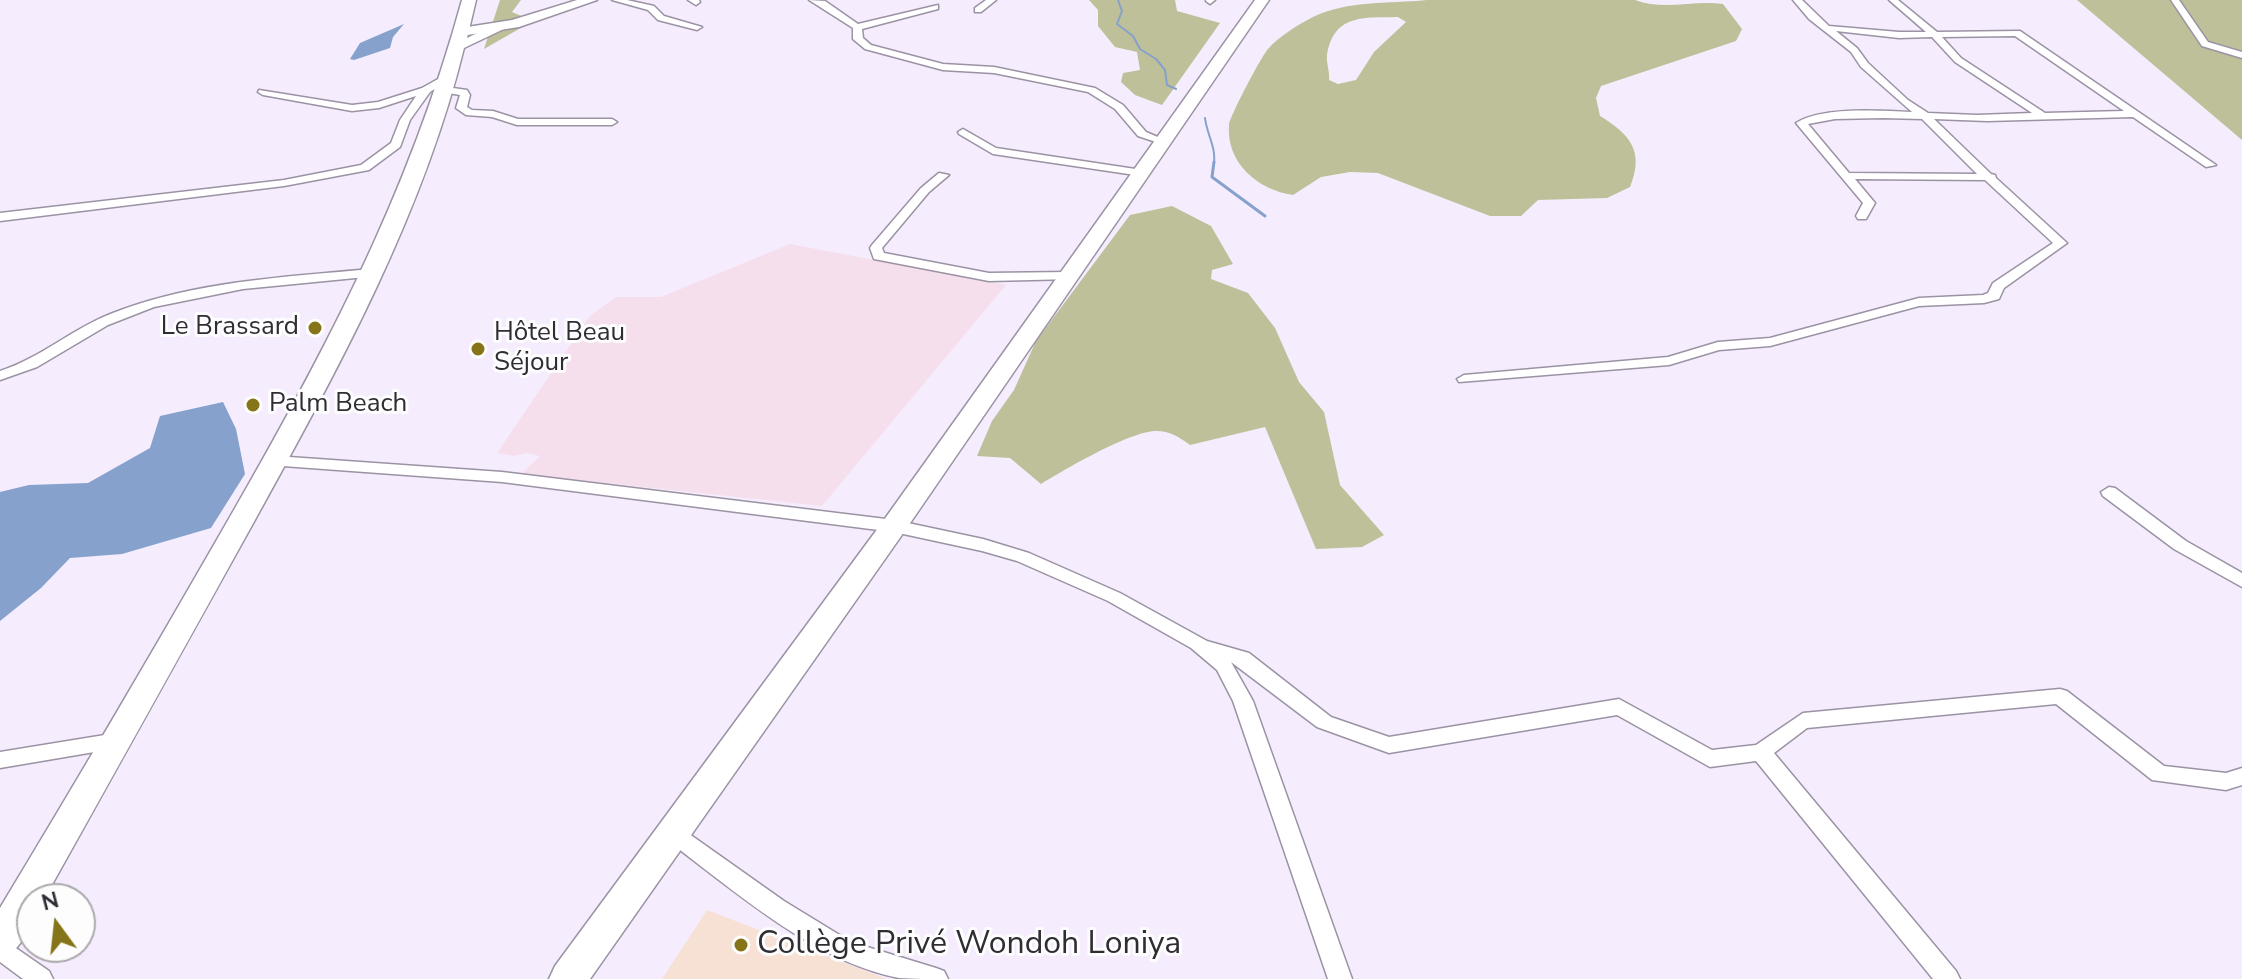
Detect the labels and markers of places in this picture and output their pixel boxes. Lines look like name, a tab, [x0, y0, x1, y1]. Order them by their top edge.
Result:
place label: Le Brassard	[161, 312, 299, 344]
place label: Hôtel Beau Séjour	[494, 318, 625, 380]
marker: Le Brassard	[306, 319, 324, 337]
marker: Hôtel Beau Séjour	[469, 340, 487, 358]
place label: Palm Beach	[269, 389, 407, 421]
marker: Palm Beach	[244, 396, 262, 414]
place label: Collège Privé Wondoh Loniya	[757, 926, 1181, 964]
marker: Collège Privé Wondoh Loniya	[732, 936, 750, 954]

